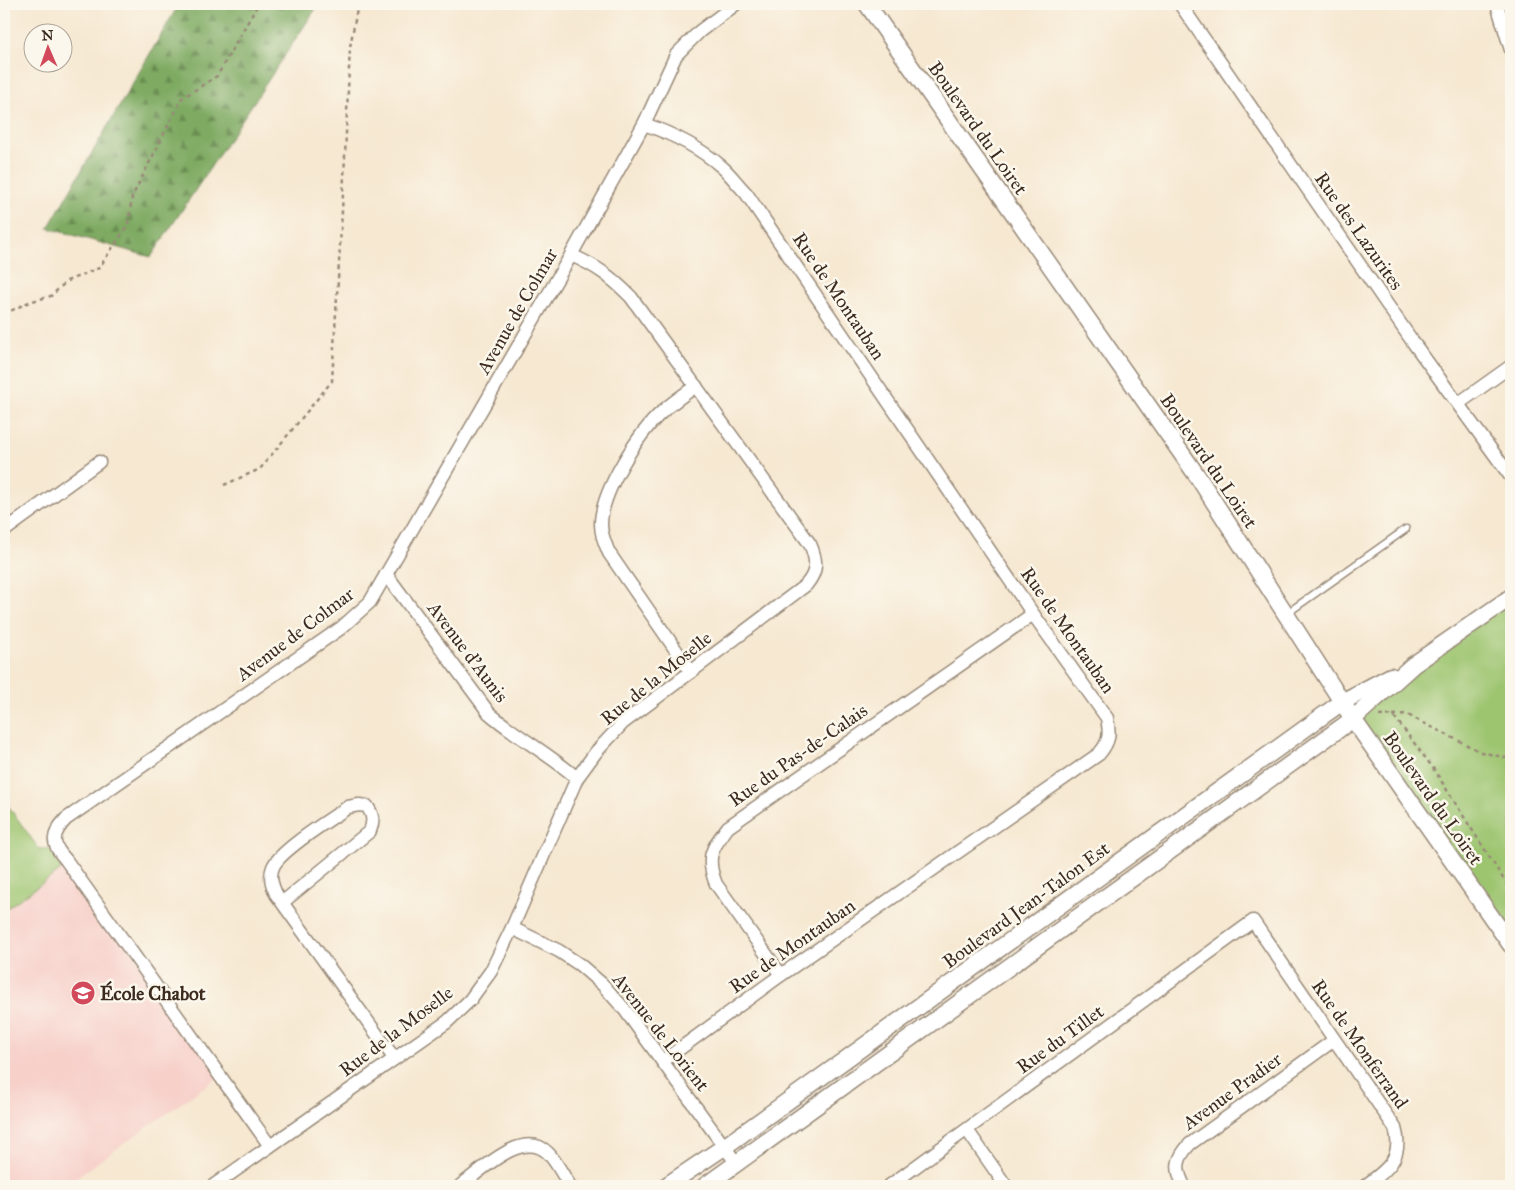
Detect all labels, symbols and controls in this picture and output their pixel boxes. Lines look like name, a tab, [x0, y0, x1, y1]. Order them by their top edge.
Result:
north arrow	[22, 22, 72, 72]
text: N	[41, 27, 54, 44]
street label: Boulevard du Loiret	[923, 57, 1033, 199]
street label: Rue des Lazurites	[1310, 168, 1408, 294]
street label: Rue de Montauban	[788, 228, 890, 364]
street label: Avenue de Colmar	[471, 243, 563, 379]
street label: Boulevard du Loiret	[1155, 389, 1263, 533]
street label: Rue de Montauban	[1016, 563, 1120, 697]
street label: Avenue de Colmar	[231, 582, 359, 686]
street label: Avenue d'Aunis	[422, 596, 513, 707]
street label: Rue de la Moselle	[596, 626, 716, 730]
street label: Rue du Pas-de-Calais	[724, 699, 872, 811]
street label: Boulevard du Loiret	[1378, 727, 1488, 869]
street label: Boulevard Jean-Talon Est	[938, 837, 1115, 974]
street label: Rue de Montauban	[725, 894, 859, 998]
street label: Avenue de Lorient	[607, 968, 714, 1096]
street label: Rue de Monferrand	[1307, 975, 1413, 1113]
school or university icon: École Chabot	[70, 980, 96, 1006]
place label: École Chabot	[100, 980, 206, 1005]
street label: Rue de la Moselle	[335, 981, 457, 1081]
street label: Rue du Tillet	[1012, 1000, 1108, 1078]
street label: Avenue Pradier	[1177, 1047, 1287, 1135]

